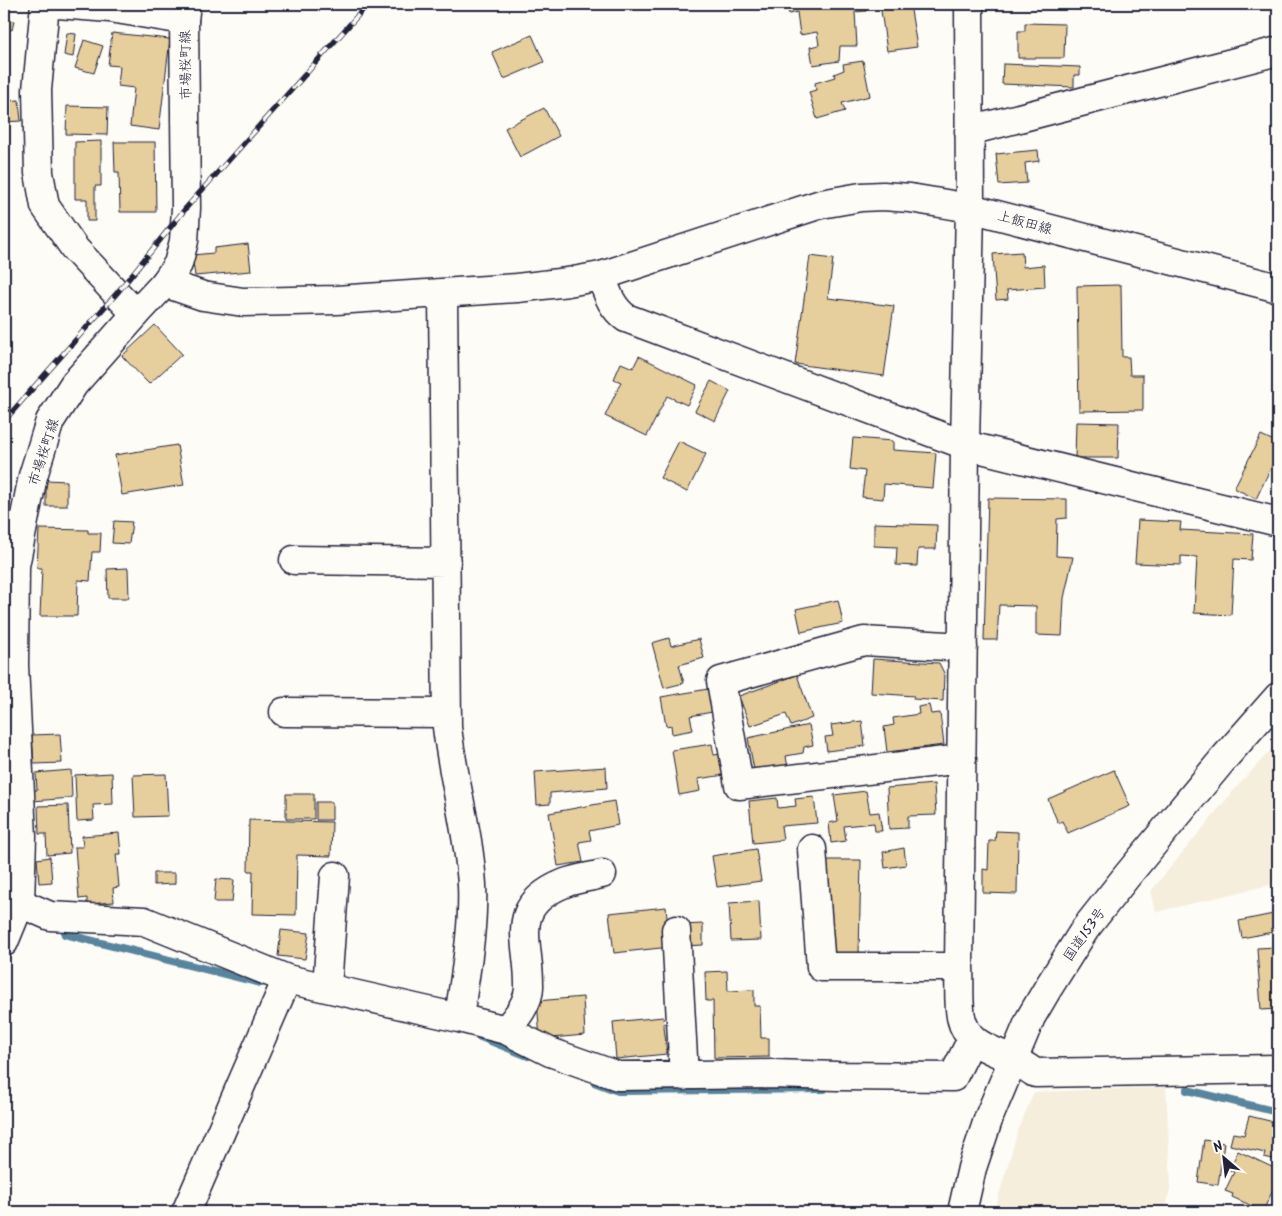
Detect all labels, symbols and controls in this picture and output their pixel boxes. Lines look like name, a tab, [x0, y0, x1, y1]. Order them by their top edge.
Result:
street label: 市場桜町線	[174, 30, 198, 100]
street label: 上飯田線	[995, 205, 1055, 241]
street label: 市場桜町線	[23, 416, 65, 489]
street label: 国道153号	[1058, 903, 1112, 966]
north arrow	[1200, 1134, 1250, 1184]
text: N	[1209, 1136, 1228, 1159]

